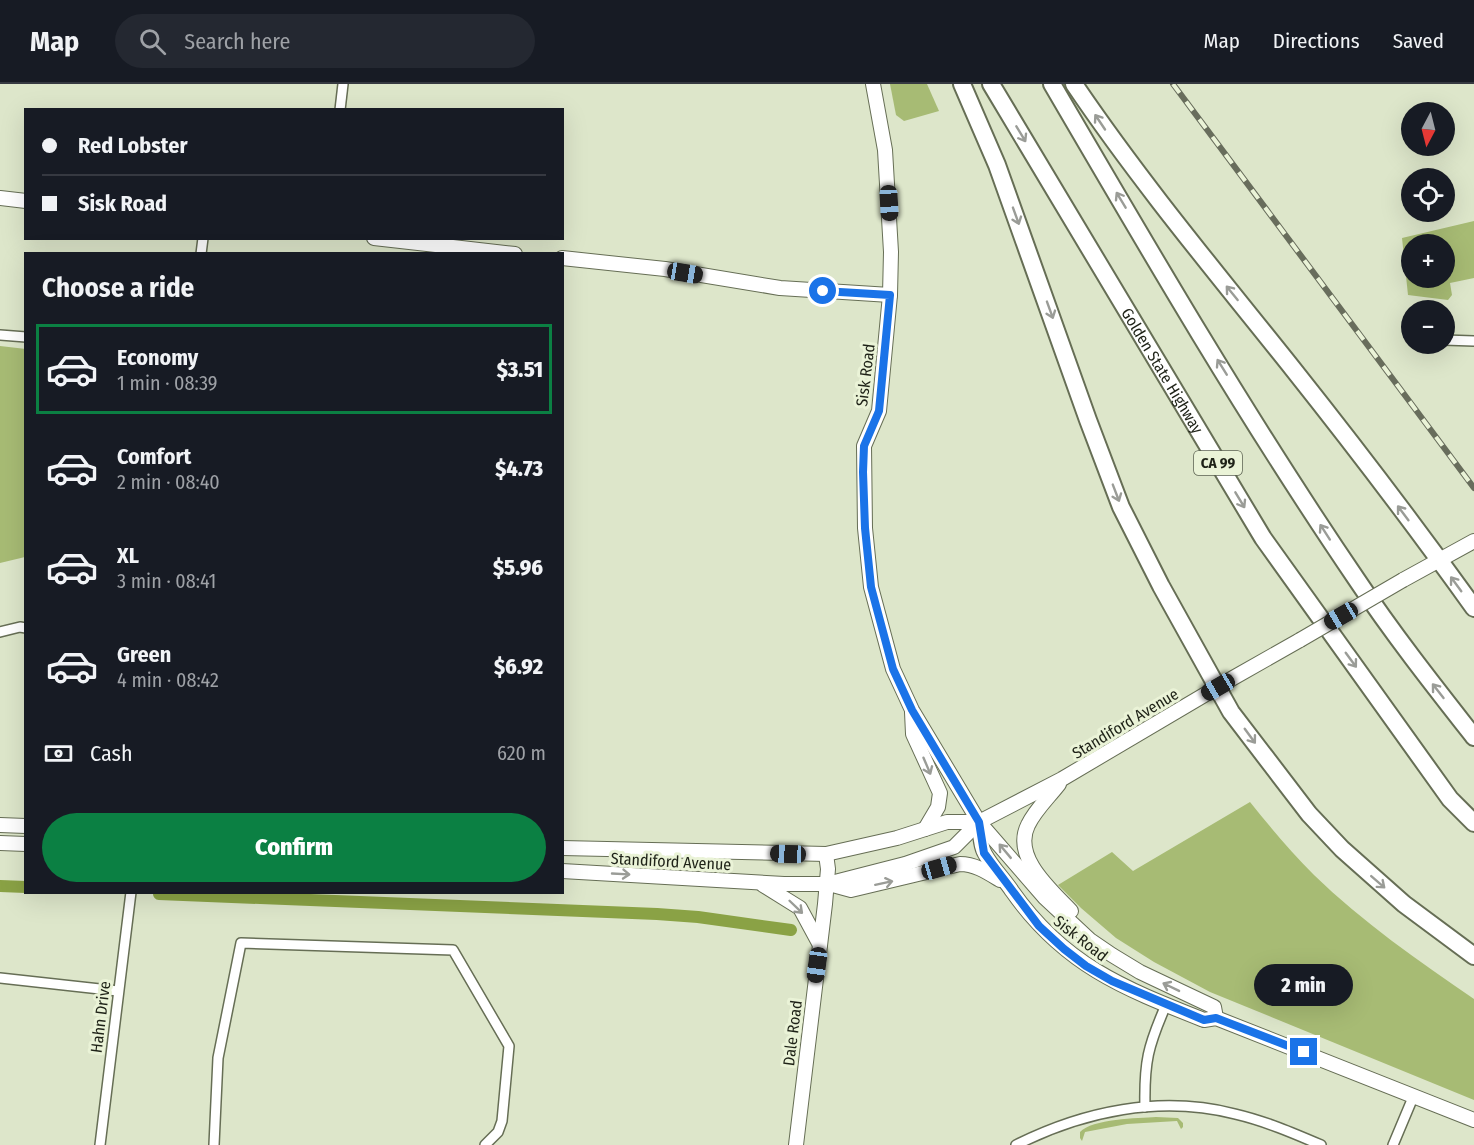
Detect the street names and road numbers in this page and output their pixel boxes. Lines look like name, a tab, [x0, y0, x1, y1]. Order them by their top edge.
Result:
street label: Golden State Highway	[1117, 305, 1208, 438]
street label: Sisk Road	[852, 343, 879, 408]
road number: CA 99	[1194, 451, 1242, 475]
street label: Standiford Avenue	[1069, 684, 1182, 763]
street label: Standiford Avenue	[610, 849, 732, 874]
street label: Sisk Road	[1050, 911, 1111, 965]
street label: Hahn Drive	[87, 980, 114, 1054]
street label: Dale Road	[779, 999, 806, 1067]

